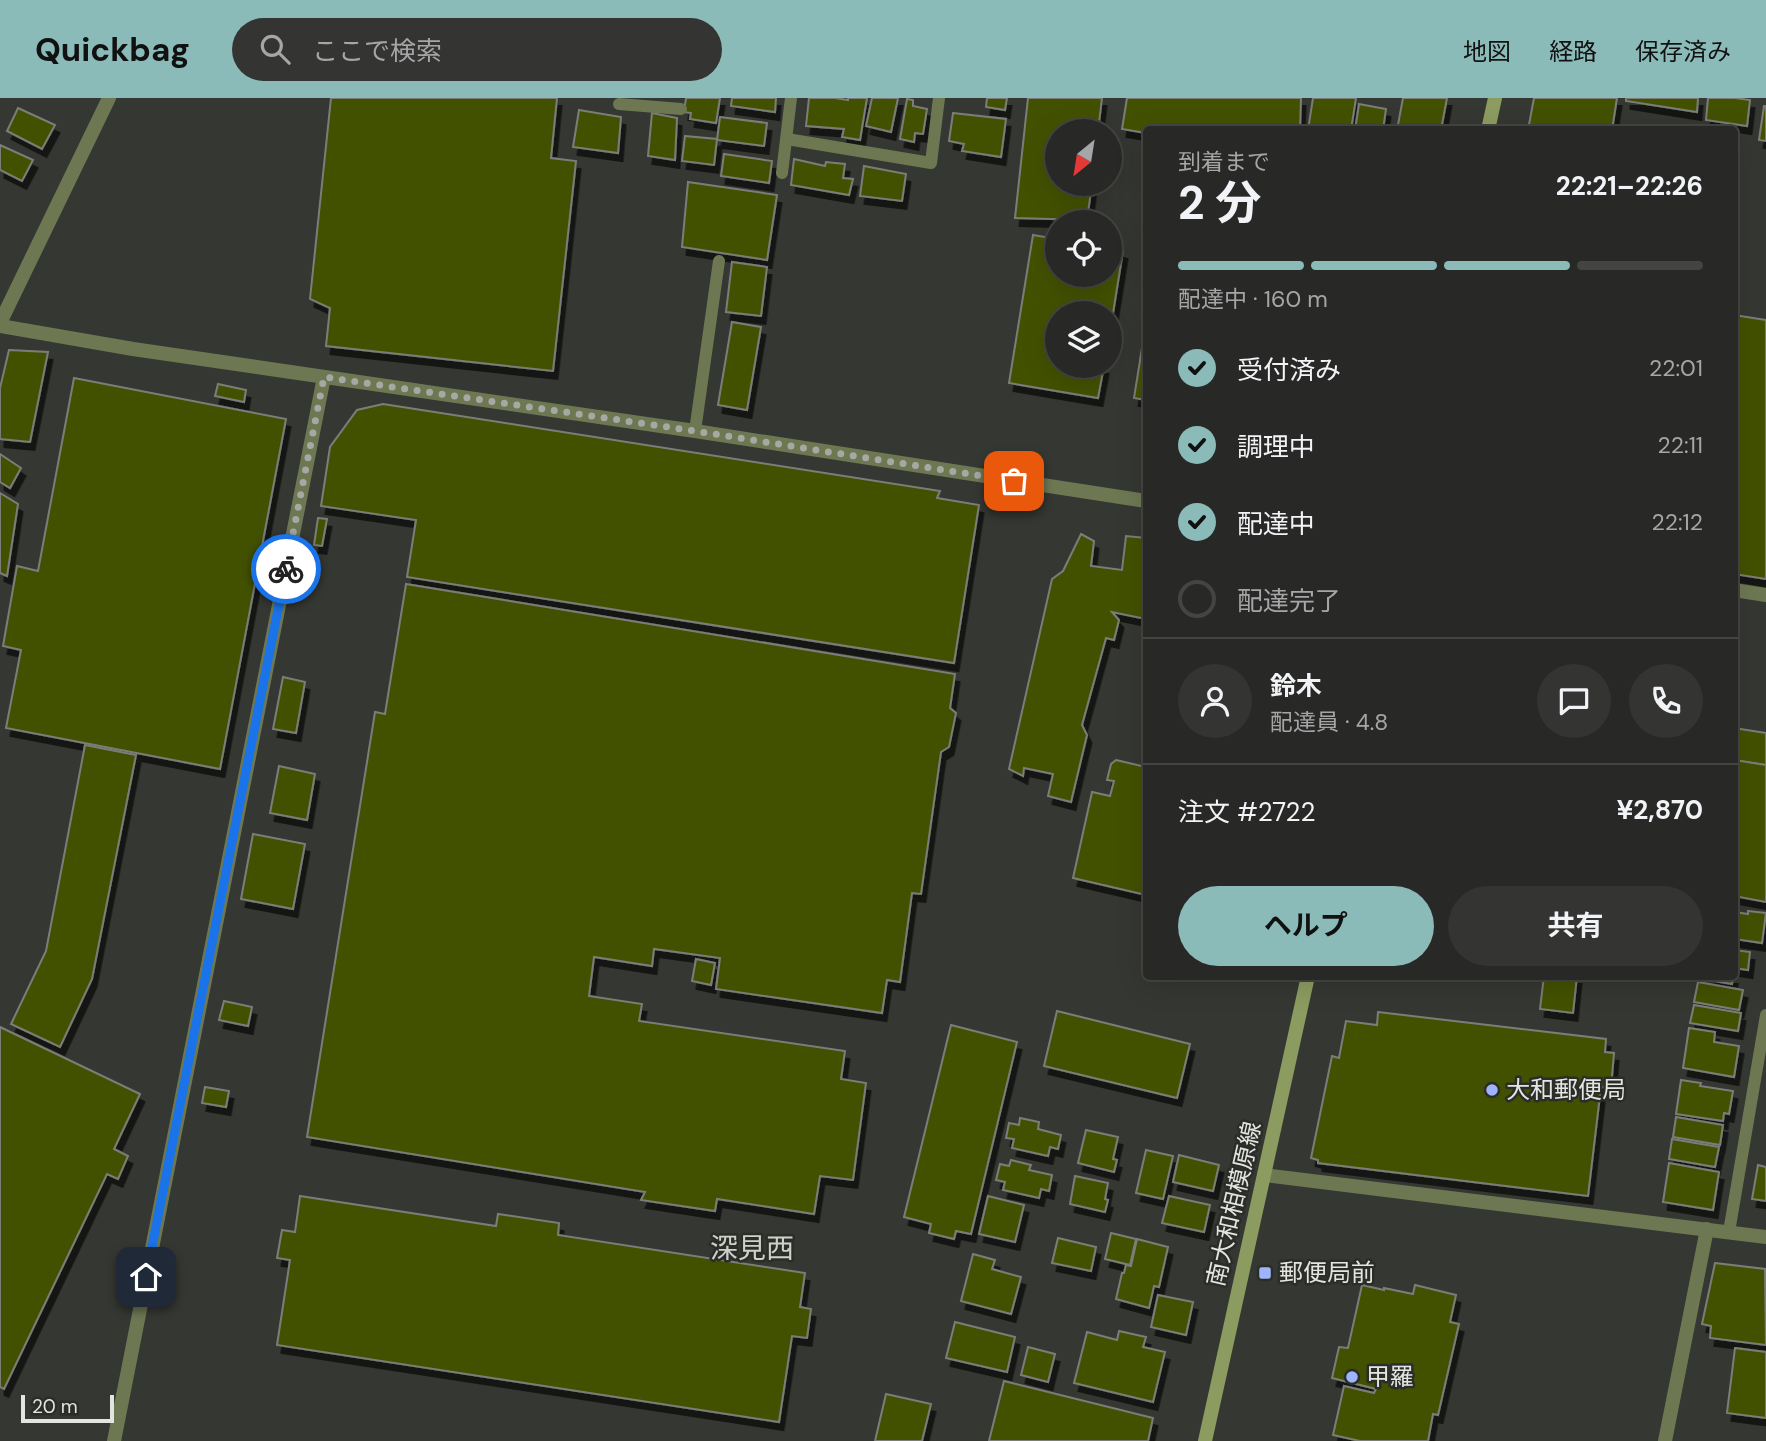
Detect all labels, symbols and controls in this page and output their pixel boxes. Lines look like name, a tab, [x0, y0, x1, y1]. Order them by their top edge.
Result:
search box	[232, 18, 722, 81]
text: Quickbag	[35, 28, 190, 71]
icon: search	[256, 30, 294, 68]
text: ここで検索	[312, 34, 442, 68]
text: 地図	[1463, 36, 1511, 67]
text: 経路	[1549, 36, 1597, 67]
text: 保存済み	[1635, 36, 1731, 67]
north arrow	[1045, 119, 1122, 196]
map controls	[1045, 119, 1122, 378]
text: 到着まで	[1178, 147, 1270, 177]
text: 22:21–22:26	[1556, 169, 1703, 203]
text: 2 分	[1178, 173, 1261, 233]
button: locate	[1045, 210, 1122, 287]
text: 配達中 · 160 m	[1178, 284, 1328, 314]
button: layers	[1045, 301, 1122, 378]
icon: check	[1178, 349, 1216, 387]
text: 受付済み	[1237, 353, 1341, 387]
text: 22:01	[1649, 353, 1703, 383]
icon: check	[1178, 426, 1216, 464]
text: 調理中	[1237, 430, 1315, 464]
text: 22:11	[1658, 430, 1703, 460]
pin	[984, 451, 1044, 511]
icon: bag	[995, 462, 1033, 500]
icon: check	[1178, 503, 1216, 541]
text: 配達中	[1237, 507, 1315, 541]
text: 22:12	[1651, 507, 1703, 537]
courier	[251, 534, 321, 604]
icon: bike	[267, 550, 305, 588]
text: 配達完了	[1237, 584, 1341, 618]
button: person	[1178, 664, 1252, 738]
button: chat	[1537, 664, 1611, 738]
button: phone	[1629, 664, 1703, 738]
text: 鈴木	[1270, 669, 1322, 703]
text: 配達員 · 4.8	[1270, 707, 1388, 737]
text: ¥2,870	[1616, 793, 1703, 827]
text: 注文 #2722	[1178, 795, 1316, 829]
button: ヘルプ	[1178, 886, 1434, 966]
button: 共有	[1448, 886, 1703, 966]
place label: 大和郵便局	[1506, 1074, 1626, 1105]
marker: 大和郵便局	[1484, 1082, 1500, 1098]
street label: 南大和相模原線	[1200, 1119, 1268, 1289]
district label: 深見西	[710, 1230, 794, 1267]
pin	[116, 1247, 176, 1307]
place label: 郵便局前	[1279, 1257, 1375, 1288]
icon: home	[127, 1258, 165, 1296]
marker: 郵便局前	[1257, 1265, 1273, 1281]
place label: 甲羅	[1366, 1361, 1414, 1392]
marker: 甲羅	[1344, 1369, 1360, 1385]
scale bar	[21, 1392, 114, 1424]
text: 20 m	[32, 1394, 78, 1419]

